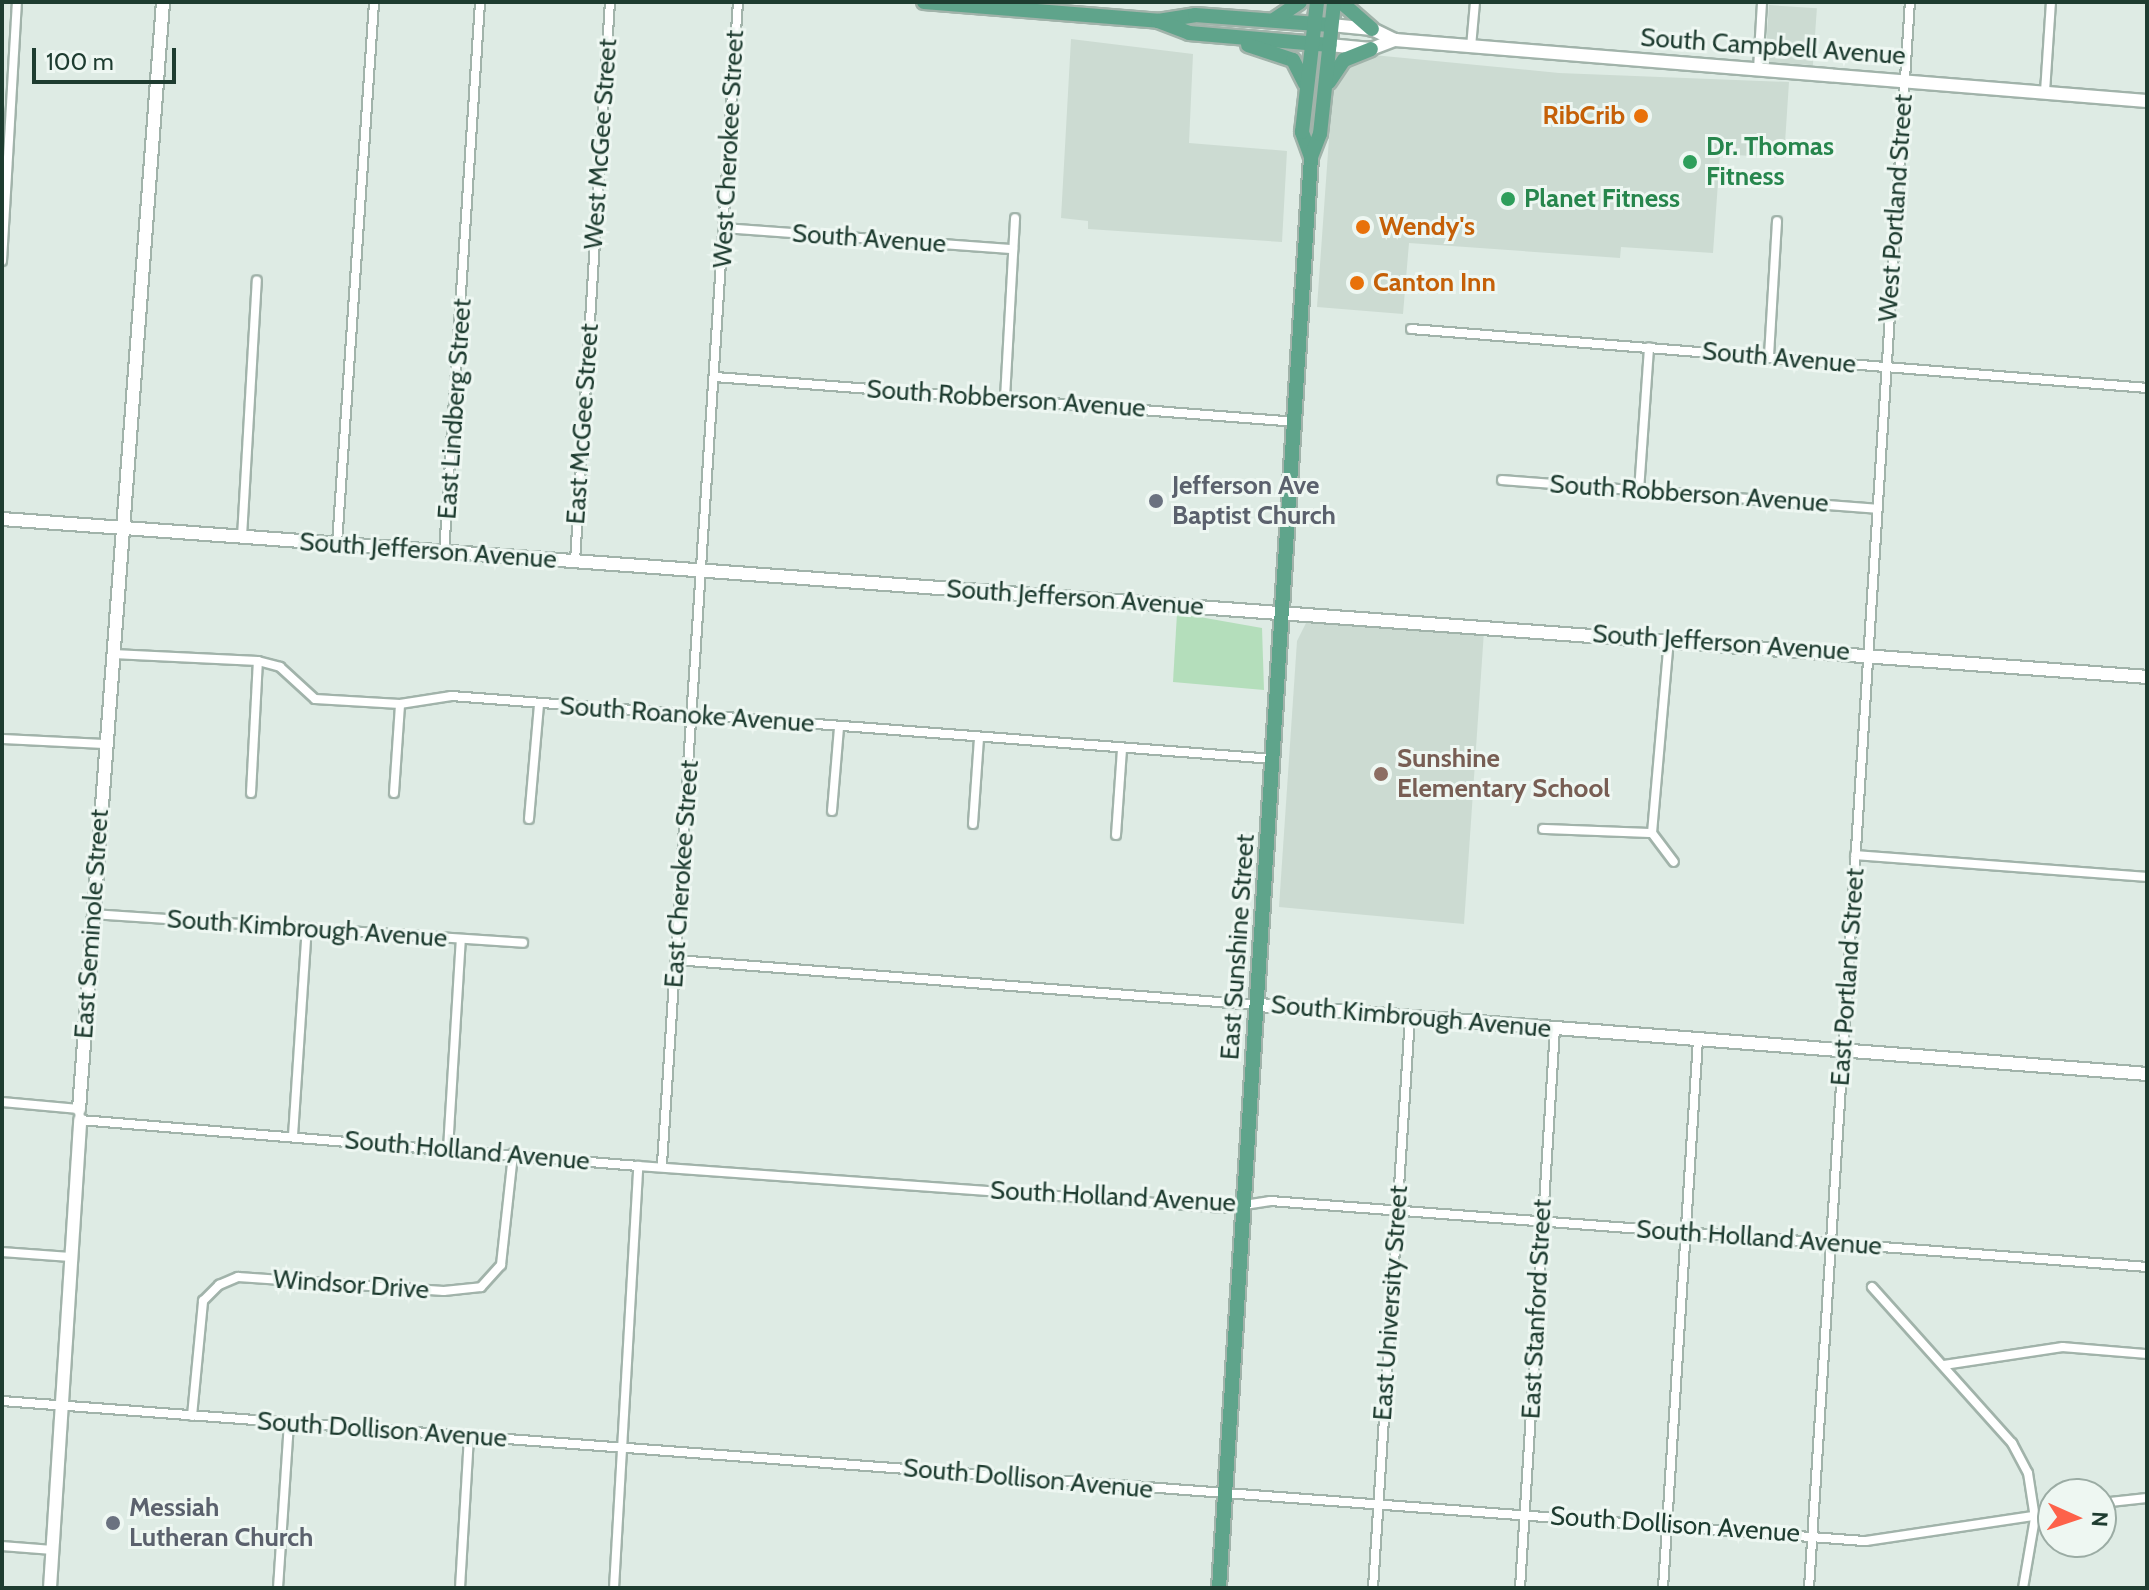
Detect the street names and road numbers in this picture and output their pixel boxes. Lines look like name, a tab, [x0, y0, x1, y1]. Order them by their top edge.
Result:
street label: South Campbell Avenue	[1639, 22, 1907, 72]
street label: West Cherokee Street	[707, 29, 751, 269]
street label: West McGee Street	[578, 38, 624, 250]
street label: West Portland Street	[1872, 93, 1920, 323]
street label: South Avenue	[791, 218, 947, 260]
street label: East Lindberg Street	[432, 298, 478, 520]
street label: East McGee Street	[560, 323, 606, 525]
street label: South Avenue	[1701, 336, 1857, 380]
street label: South Robberson Avenue	[865, 374, 1147, 424]
street label: South Robberson Avenue	[1548, 469, 1830, 519]
street label: South Jefferson Avenue	[298, 526, 558, 576]
street label: South Jefferson Avenue	[945, 573, 1205, 623]
street label: South Jefferson Avenue	[1591, 618, 1851, 668]
street label: South Roanoke Avenue	[559, 691, 815, 739]
street label: East Cherokee Street	[658, 759, 706, 989]
street label: East Seminole Street	[68, 808, 116, 1040]
street label: East Sunshine Street	[1215, 833, 1261, 1061]
street label: East Portland Street	[1825, 867, 1871, 1087]
street label: South Kimbrough Avenue	[166, 904, 448, 954]
street label: South Kimbrough Avenue	[1270, 989, 1552, 1045]
street label: South Holland Avenue	[343, 1125, 591, 1177]
street label: South Holland Avenue	[989, 1175, 1237, 1219]
street label: East University Street	[1367, 1184, 1415, 1422]
street label: East Stanford Street	[1516, 1198, 1558, 1420]
street label: South Holland Avenue	[1635, 1214, 1883, 1262]
street label: Windsor Drive	[272, 1264, 430, 1306]
street label: South Dollison Avenue	[256, 1406, 508, 1454]
street label: South Dollison Avenue	[902, 1453, 1154, 1505]
street label: South Dollison Avenue	[1549, 1501, 1801, 1549]

